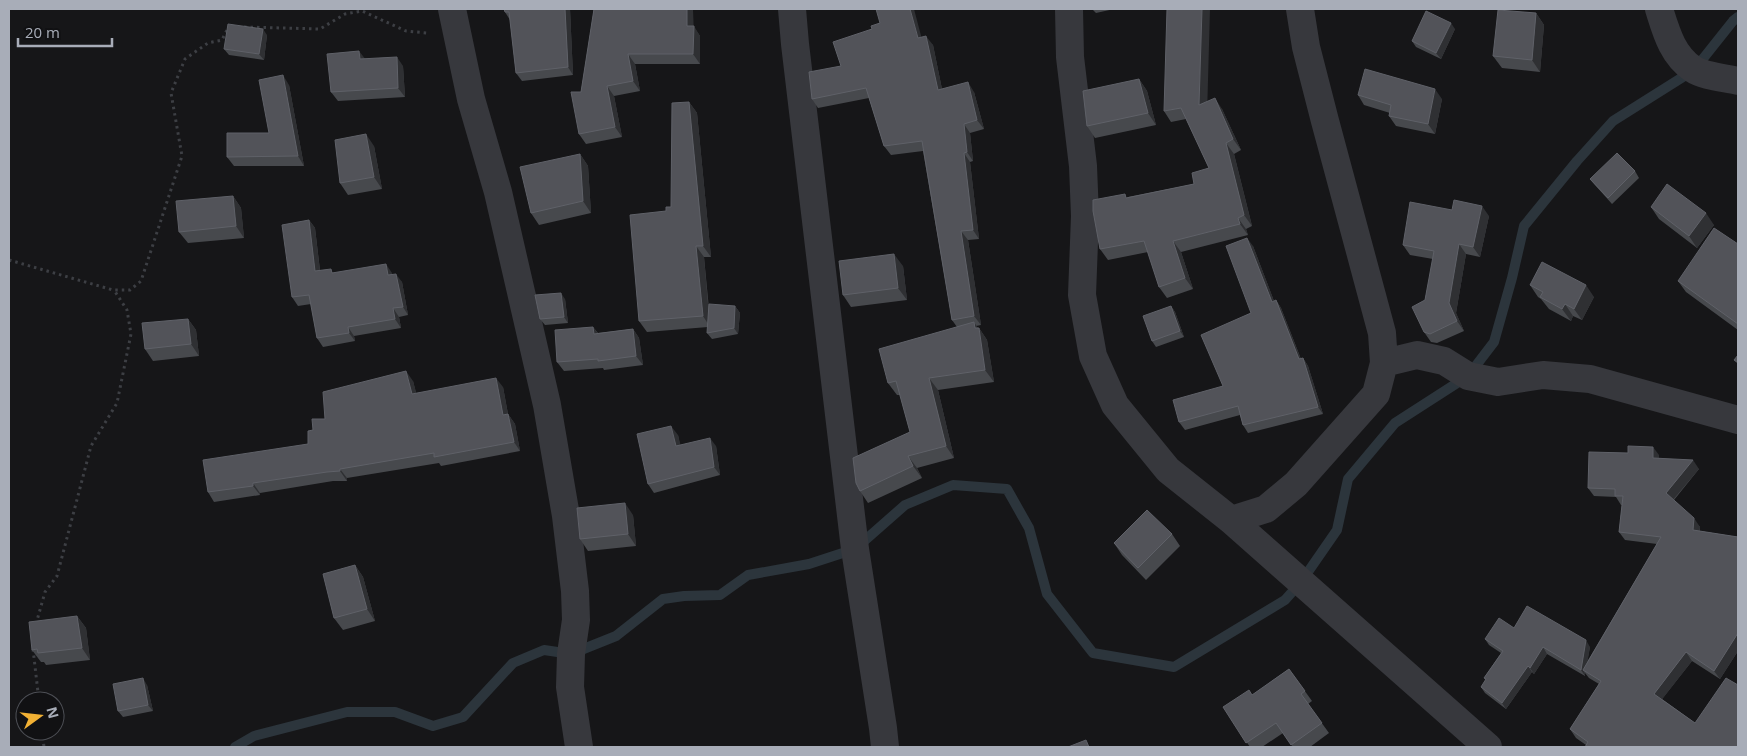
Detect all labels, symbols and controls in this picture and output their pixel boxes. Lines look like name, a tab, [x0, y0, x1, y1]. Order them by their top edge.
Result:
scale bar	[18, 15, 111, 47]
text: 20 m	[25, 22, 60, 42]
north arrow	[15, 691, 65, 741]
text: N	[42, 705, 64, 720]

